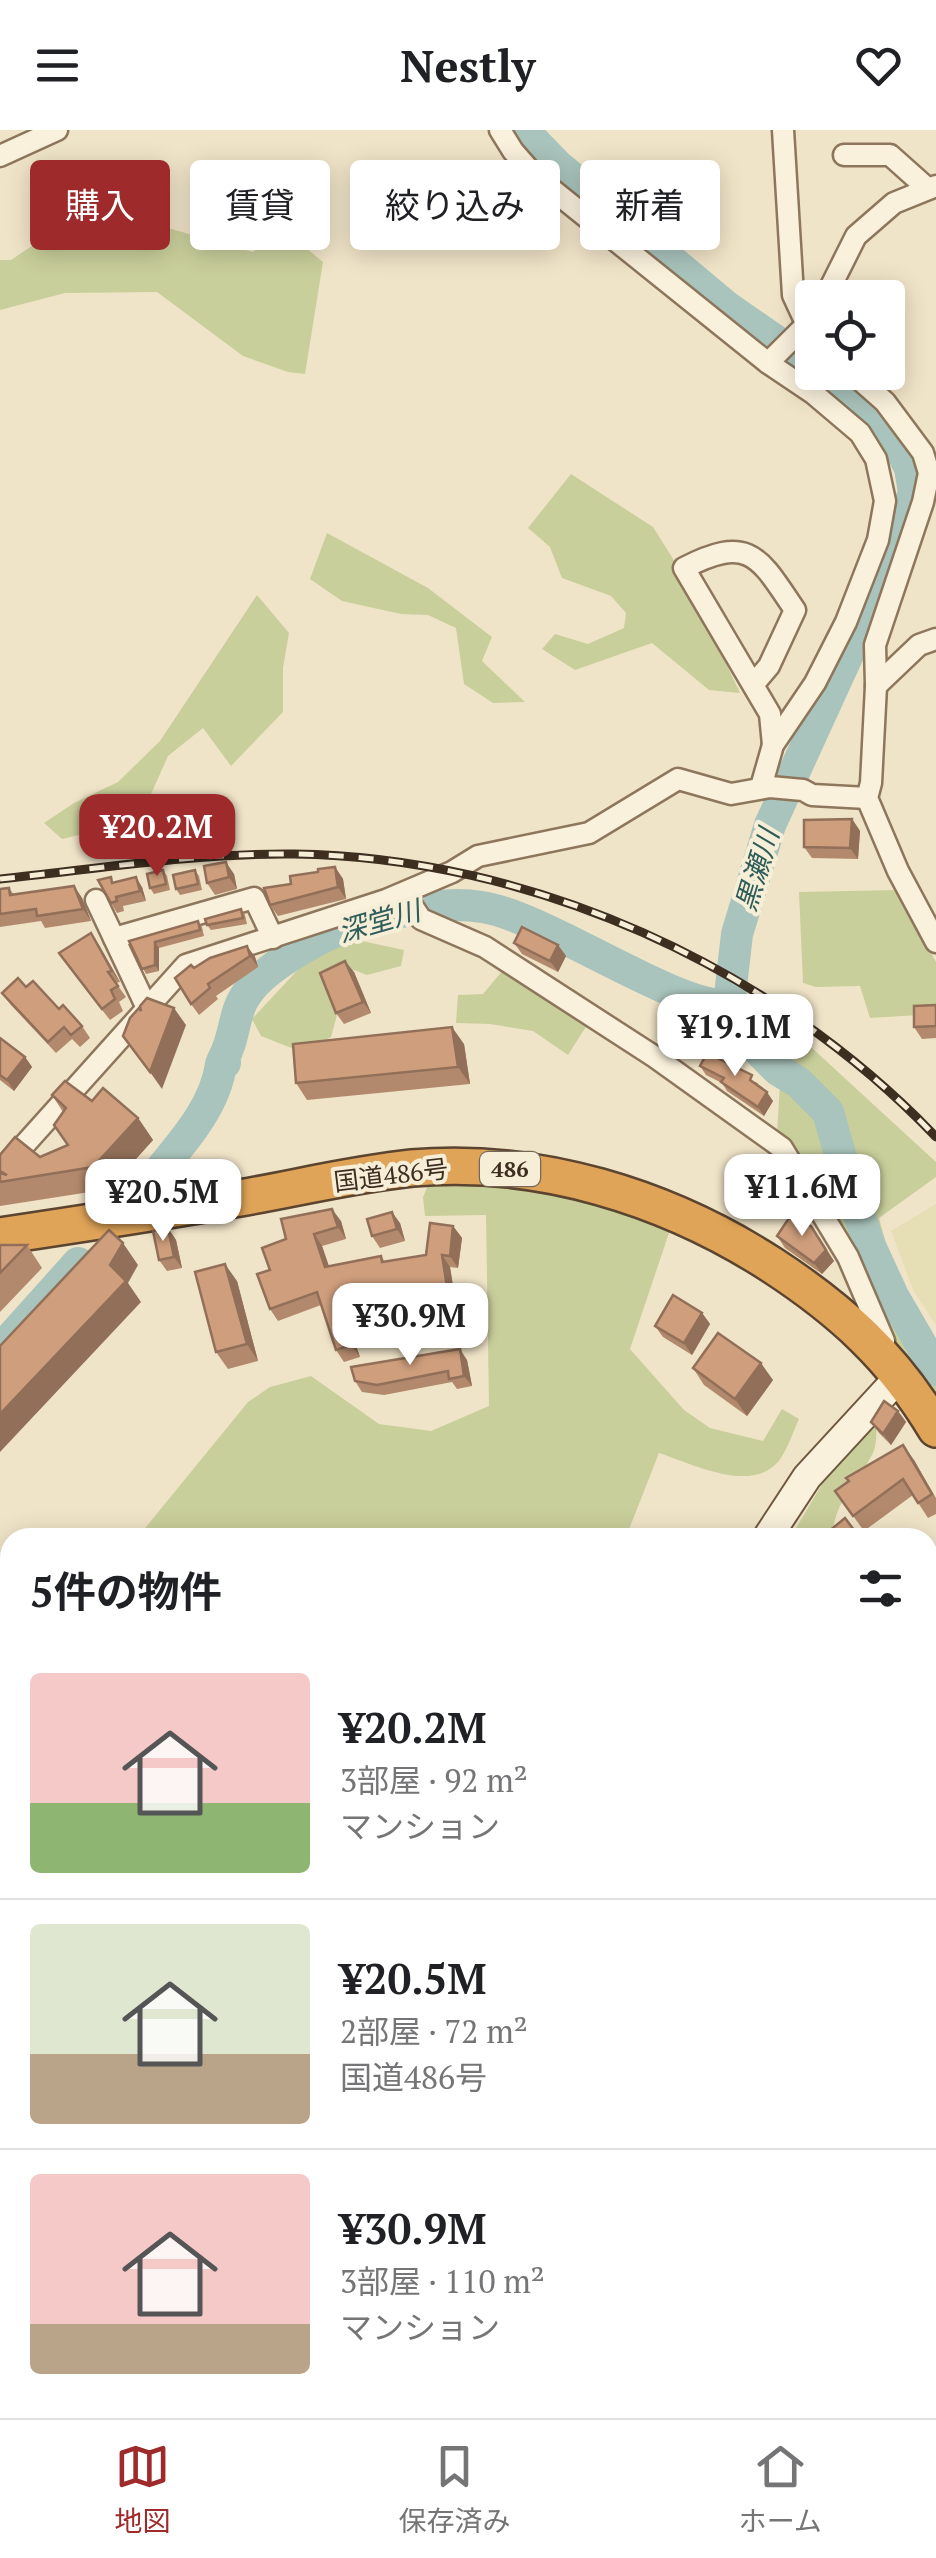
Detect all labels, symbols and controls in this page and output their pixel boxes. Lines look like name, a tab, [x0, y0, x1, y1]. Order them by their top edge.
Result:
text: Nestly	[400, 35, 536, 95]
icon: menu	[30, 38, 85, 93]
icon: heart	[851, 38, 906, 93]
chip: 購入	[30, 160, 170, 250]
chip: 賃貸	[190, 160, 330, 250]
chip: 絞り込み	[350, 160, 560, 250]
chip: 新着	[580, 160, 720, 250]
map controls	[795, 280, 905, 390]
button: locate	[795, 280, 905, 390]
pin: ¥20.2M	[76, 794, 238, 879]
text: ¥20.2M	[101, 805, 213, 847]
water label: 黒瀬川	[727, 821, 787, 915]
water label: 深堂川	[333, 890, 427, 950]
pin: ¥19.1M	[654, 994, 816, 1079]
text: ¥19.1M	[679, 1005, 791, 1047]
street label: 国道486号	[332, 1151, 450, 1198]
road number: 486	[480, 1152, 540, 1186]
pin: ¥11.6M	[721, 1154, 883, 1239]
pin: ¥20.5M	[82, 1159, 244, 1244]
text: ¥11.6M	[746, 1165, 858, 1207]
text: ¥20.5M	[107, 1170, 219, 1212]
pin: ¥30.9M	[329, 1283, 491, 1368]
text: ¥30.9M	[354, 1294, 466, 1336]
icon: filters	[853, 1561, 908, 1616]
text: 5件の物件	[30, 1563, 222, 1619]
text: ¥20.2M	[340, 1699, 486, 1755]
icon: home	[110, 1713, 230, 1833]
text: 3部屋 · 92 m²	[340, 1759, 528, 1801]
text: マンション	[340, 1805, 500, 1847]
text: ¥20.5M	[340, 1950, 486, 2006]
icon: home	[110, 1964, 230, 2084]
text: 2部屋 · 72 m²	[340, 2010, 528, 2052]
text: 国道486号	[340, 2056, 487, 2098]
text: ¥30.9M	[340, 2200, 486, 2256]
icon: home	[110, 2214, 230, 2334]
text: 3部屋 · 110 m²	[340, 2260, 545, 2302]
text: マンション	[340, 2306, 500, 2348]
tab: 地図	[114, 2439, 170, 2539]
tab: 保存済み	[398, 2439, 510, 2539]
tab: ホーム	[739, 2439, 822, 2539]

